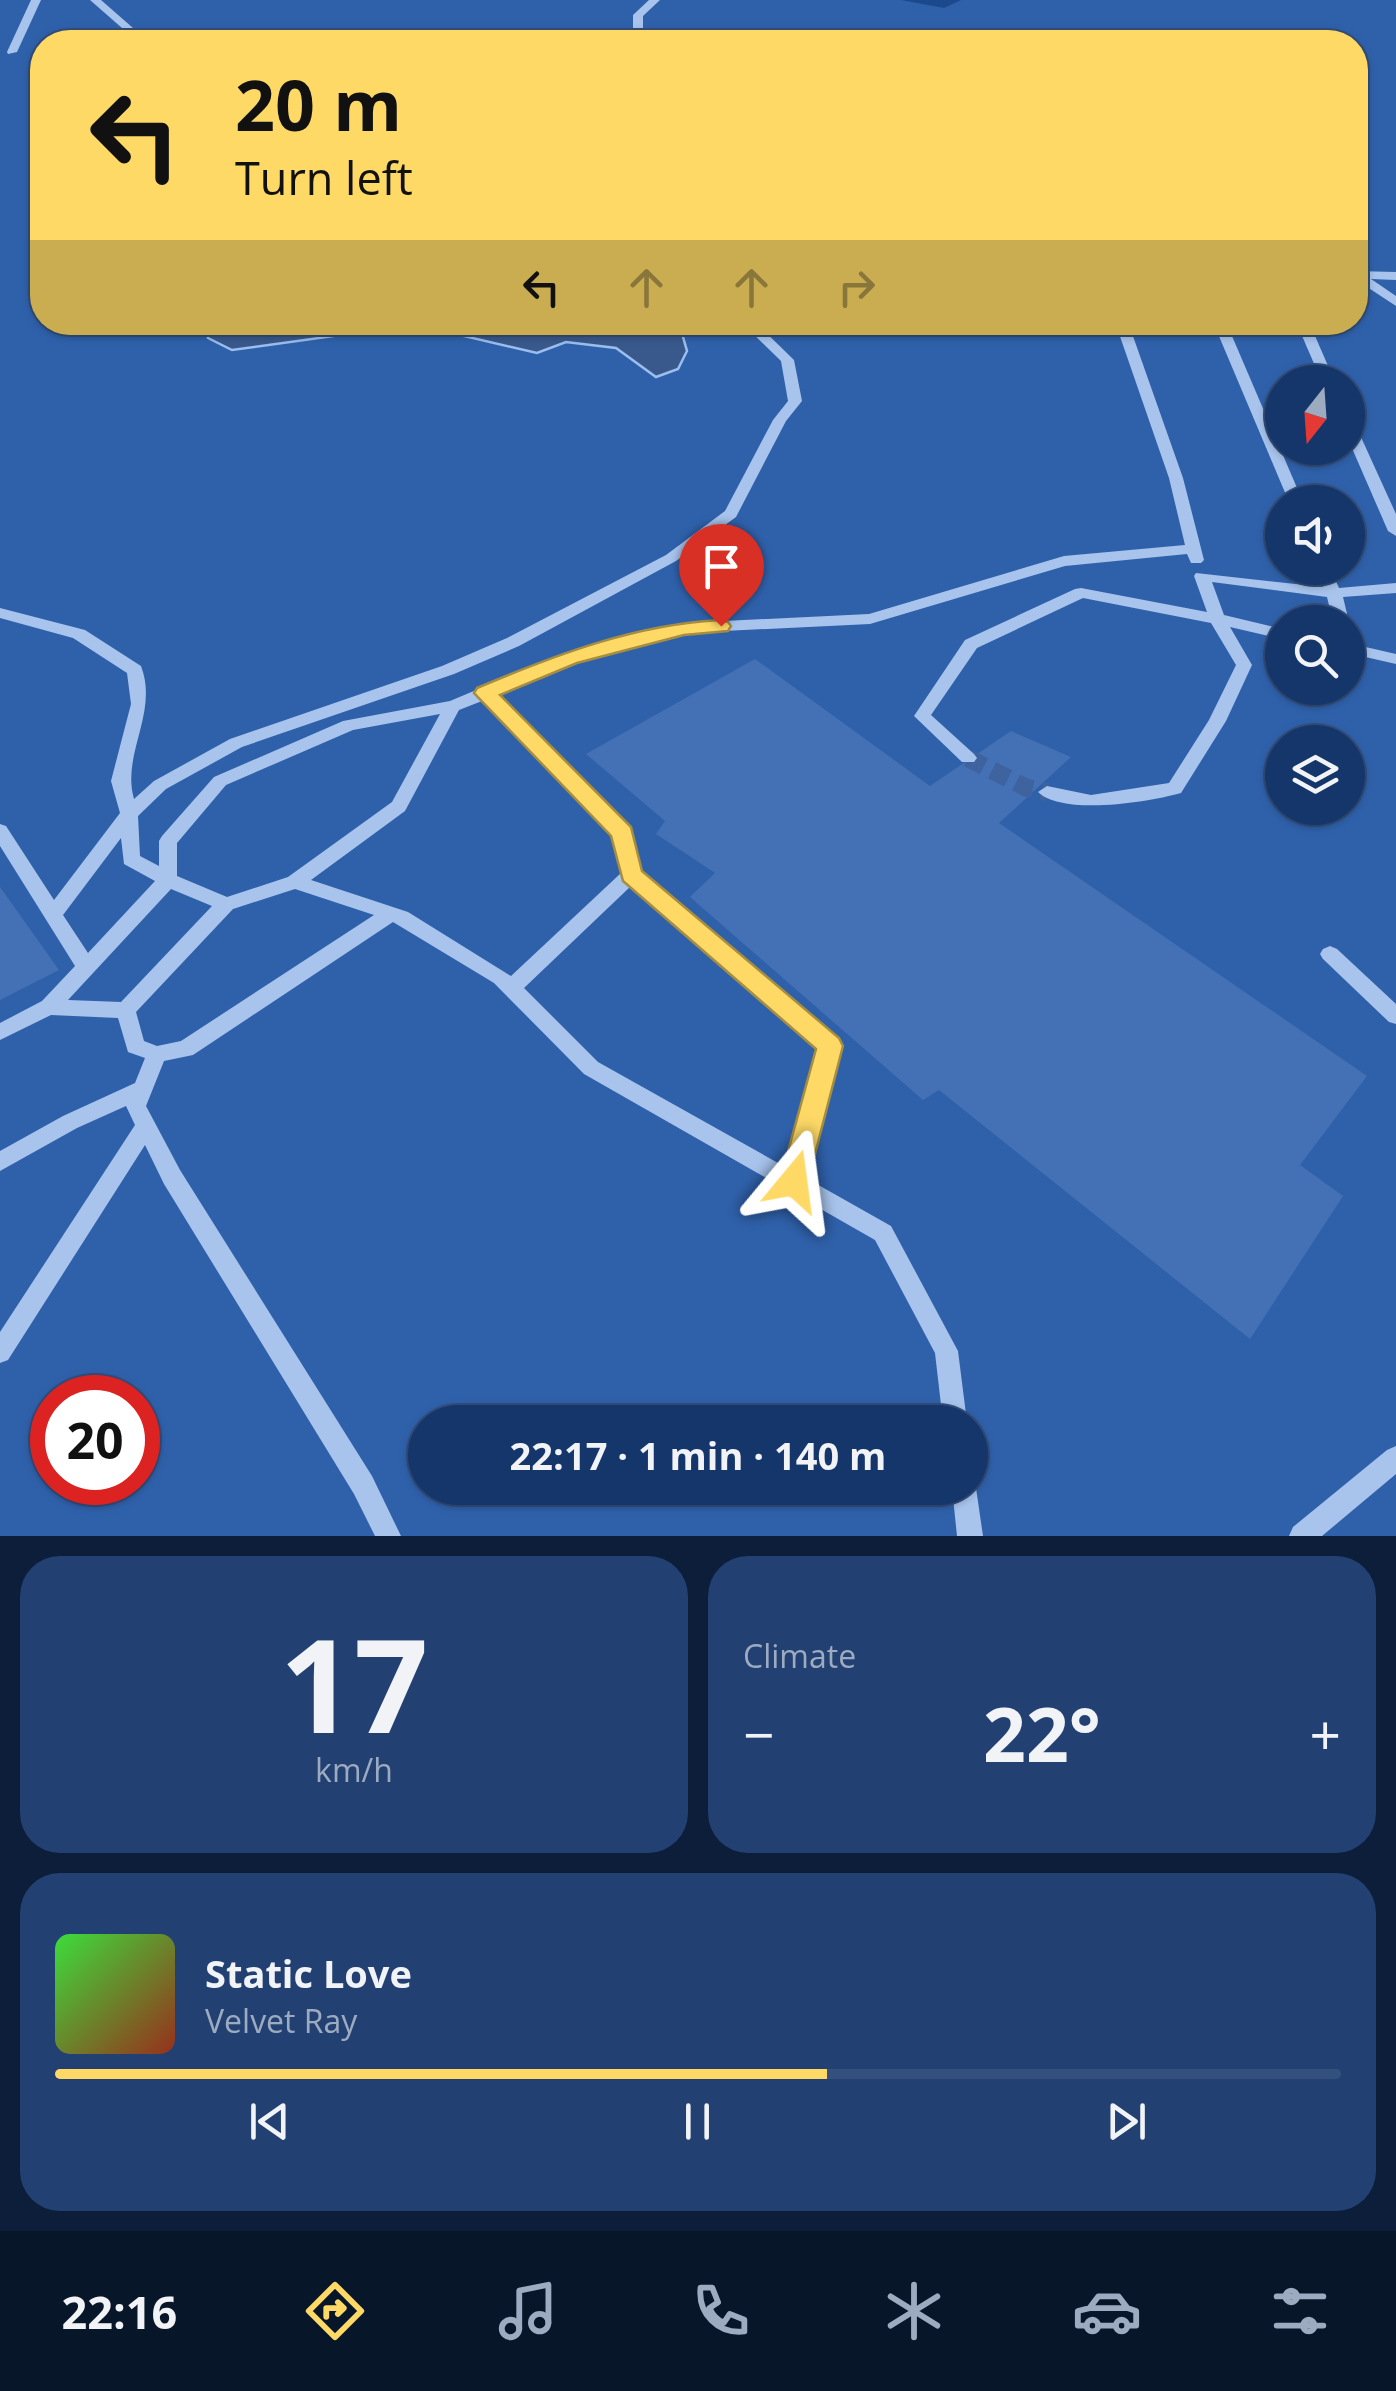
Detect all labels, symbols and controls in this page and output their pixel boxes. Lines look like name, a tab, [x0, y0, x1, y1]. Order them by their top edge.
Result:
text: 20 m	[235, 56, 402, 152]
icon: left	[70, 70, 200, 200]
text: Turn left	[235, 147, 413, 208]
icon: left	[514, 260, 569, 315]
icon: ahead	[619, 260, 674, 315]
icon: ahead	[724, 260, 779, 315]
icon: right	[829, 260, 884, 315]
north arrow	[1265, 365, 1365, 465]
map controls	[1265, 365, 1365, 825]
button: sound	[1265, 485, 1365, 585]
pin	[679, 524, 764, 627]
icon: arrive	[694, 539, 749, 594]
button: search	[1265, 605, 1365, 705]
button: layers	[1265, 725, 1365, 825]
position arrow	[742, 1129, 846, 1233]
speed limit sign: 20	[30, 1375, 160, 1505]
text: 22:17 · 1 min · 140 m	[510, 1429, 886, 1481]
text: 17	[280, 1594, 428, 1771]
text: Climate	[743, 1634, 856, 1677]
text: 22°	[983, 1682, 1101, 1784]
text: −	[743, 1696, 774, 1771]
text: +	[1310, 1696, 1341, 1771]
text: km/h	[315, 1748, 393, 1791]
text: Static Love	[205, 1947, 412, 1999]
text: Velvet Ray	[205, 1999, 357, 2042]
icon: previous	[242, 2094, 297, 2149]
icon: pause	[670, 2094, 725, 2149]
icon: next	[1099, 2094, 1154, 2149]
icon: directions	[300, 2276, 370, 2346]
icon: music	[493, 2276, 563, 2346]
icon: phone	[686, 2276, 756, 2346]
icon: climate	[879, 2276, 949, 2346]
icon: car	[1072, 2276, 1142, 2346]
icon: filters	[1265, 2276, 1335, 2346]
text: 22:16	[61, 2281, 177, 2342]

